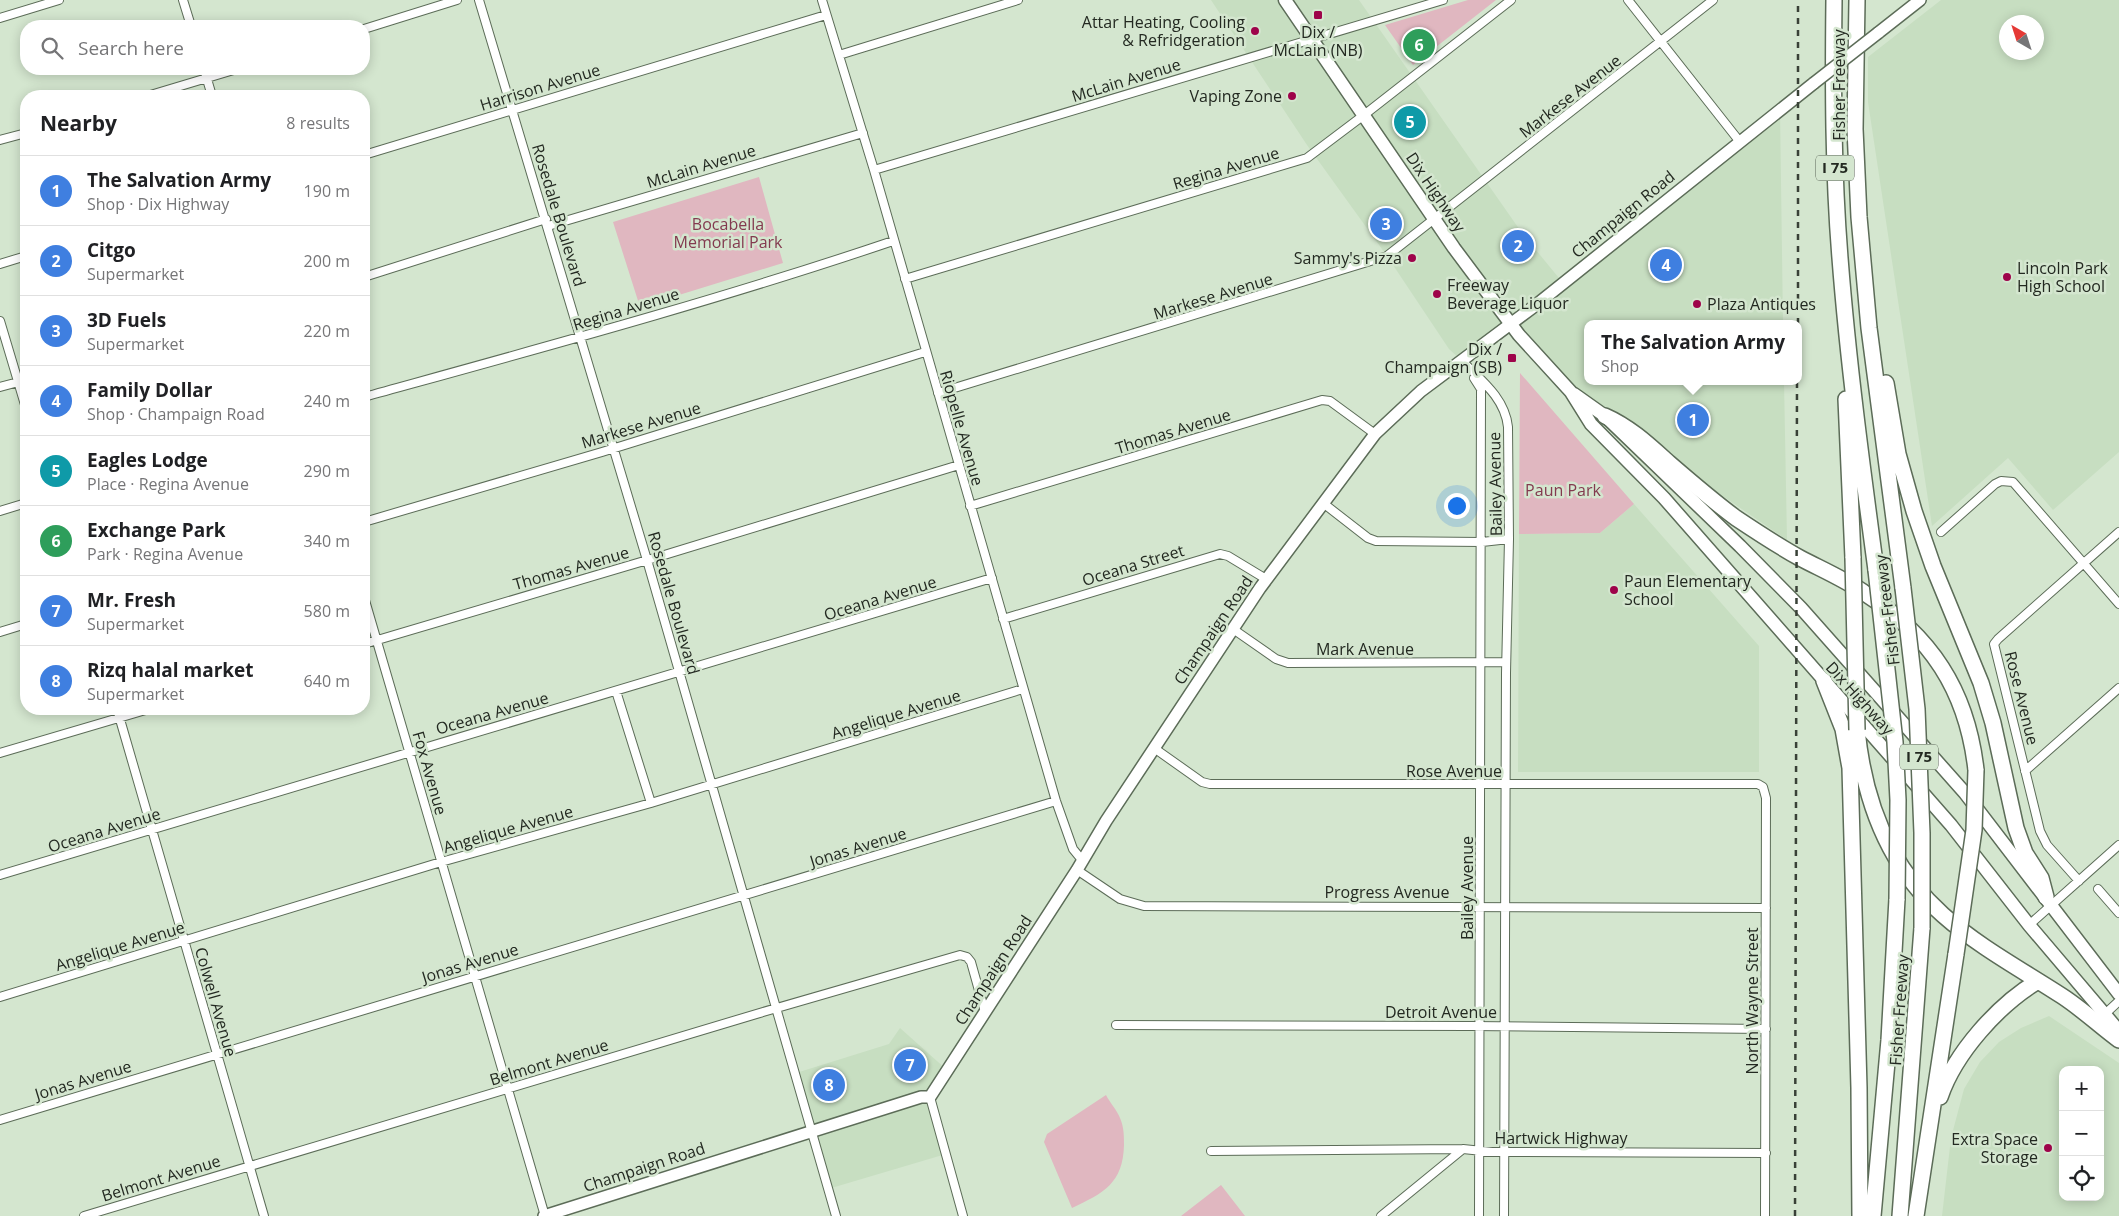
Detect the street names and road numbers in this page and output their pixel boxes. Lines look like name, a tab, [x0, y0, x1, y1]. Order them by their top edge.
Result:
street label: Fisher Freeway	[1828, 28, 1850, 141]
street label: Markese Avenue	[1514, 49, 1626, 143]
street label: McLain Avenue	[1069, 53, 1183, 107]
street label: Harrison Avenue	[477, 58, 603, 116]
street label: McLain Avenue	[644, 139, 758, 193]
street label: Rosedale Boulevard	[527, 141, 591, 289]
street label: Regina Avenue	[1170, 141, 1282, 195]
street label: Dix Highway	[1401, 148, 1471, 237]
road number: I 75	[1816, 156, 1854, 180]
street label: Champaign Road	[1567, 165, 1679, 263]
street label: Markese Avenue	[1151, 267, 1275, 325]
street label: Regina Avenue	[570, 282, 682, 336]
street label: Riopelle Avenue	[935, 368, 989, 488]
street label: Markese Avenue	[579, 396, 703, 454]
street label: Thomas Avenue	[1113, 403, 1233, 459]
street label: Bailey Avenue	[1483, 432, 1507, 536]
street label: Rosedale Boulevard	[643, 529, 705, 677]
street label: Oceana Street	[1079, 539, 1187, 591]
street label: Thomas Avenue	[511, 541, 631, 595]
street label: Fisher Freeway	[1869, 552, 1905, 667]
street label: Oceana Avenue	[821, 570, 939, 626]
street label: Champaign Road	[1168, 571, 1258, 689]
street label: Mark Avenue	[1316, 638, 1414, 660]
street label: Rose Avenue	[2000, 649, 2044, 747]
street label: Dix Highway	[1821, 657, 1900, 740]
street label: Angelique Avenue	[829, 684, 963, 744]
street label: Oceana Avenue	[433, 686, 551, 740]
street label: Fox Avenue	[408, 729, 452, 817]
road number: I 75	[1900, 744, 1938, 770]
street label: Rose Avenue	[1406, 760, 1502, 782]
street label: Angelique Avenue	[441, 800, 576, 858]
street label: Oceana Avenue	[45, 802, 163, 858]
street label: Jonas Avenue	[805, 822, 909, 873]
street label: Bailey Avenue	[1456, 836, 1478, 940]
street label: Progress Avenue	[1324, 881, 1450, 903]
street label: Champaign Road	[949, 911, 1037, 1029]
street label: Angelique Avenue	[53, 916, 187, 976]
street label: North Wayne Street	[1741, 927, 1763, 1075]
street label: Jonas Avenue	[417, 938, 521, 989]
street label: Colwell Avenue	[190, 945, 242, 1059]
street label: Fisher Freeway	[1884, 953, 1914, 1066]
street label: Detroit Avenue	[1385, 1001, 1497, 1023]
street label: Belmont Avenue	[487, 1033, 611, 1091]
street label: Jonas Avenue	[30, 1055, 134, 1106]
street label: Hartwick Highway	[1494, 1127, 1629, 1149]
street label: Champaign Road	[580, 1137, 708, 1197]
street label: Belmont Avenue	[99, 1149, 223, 1207]

